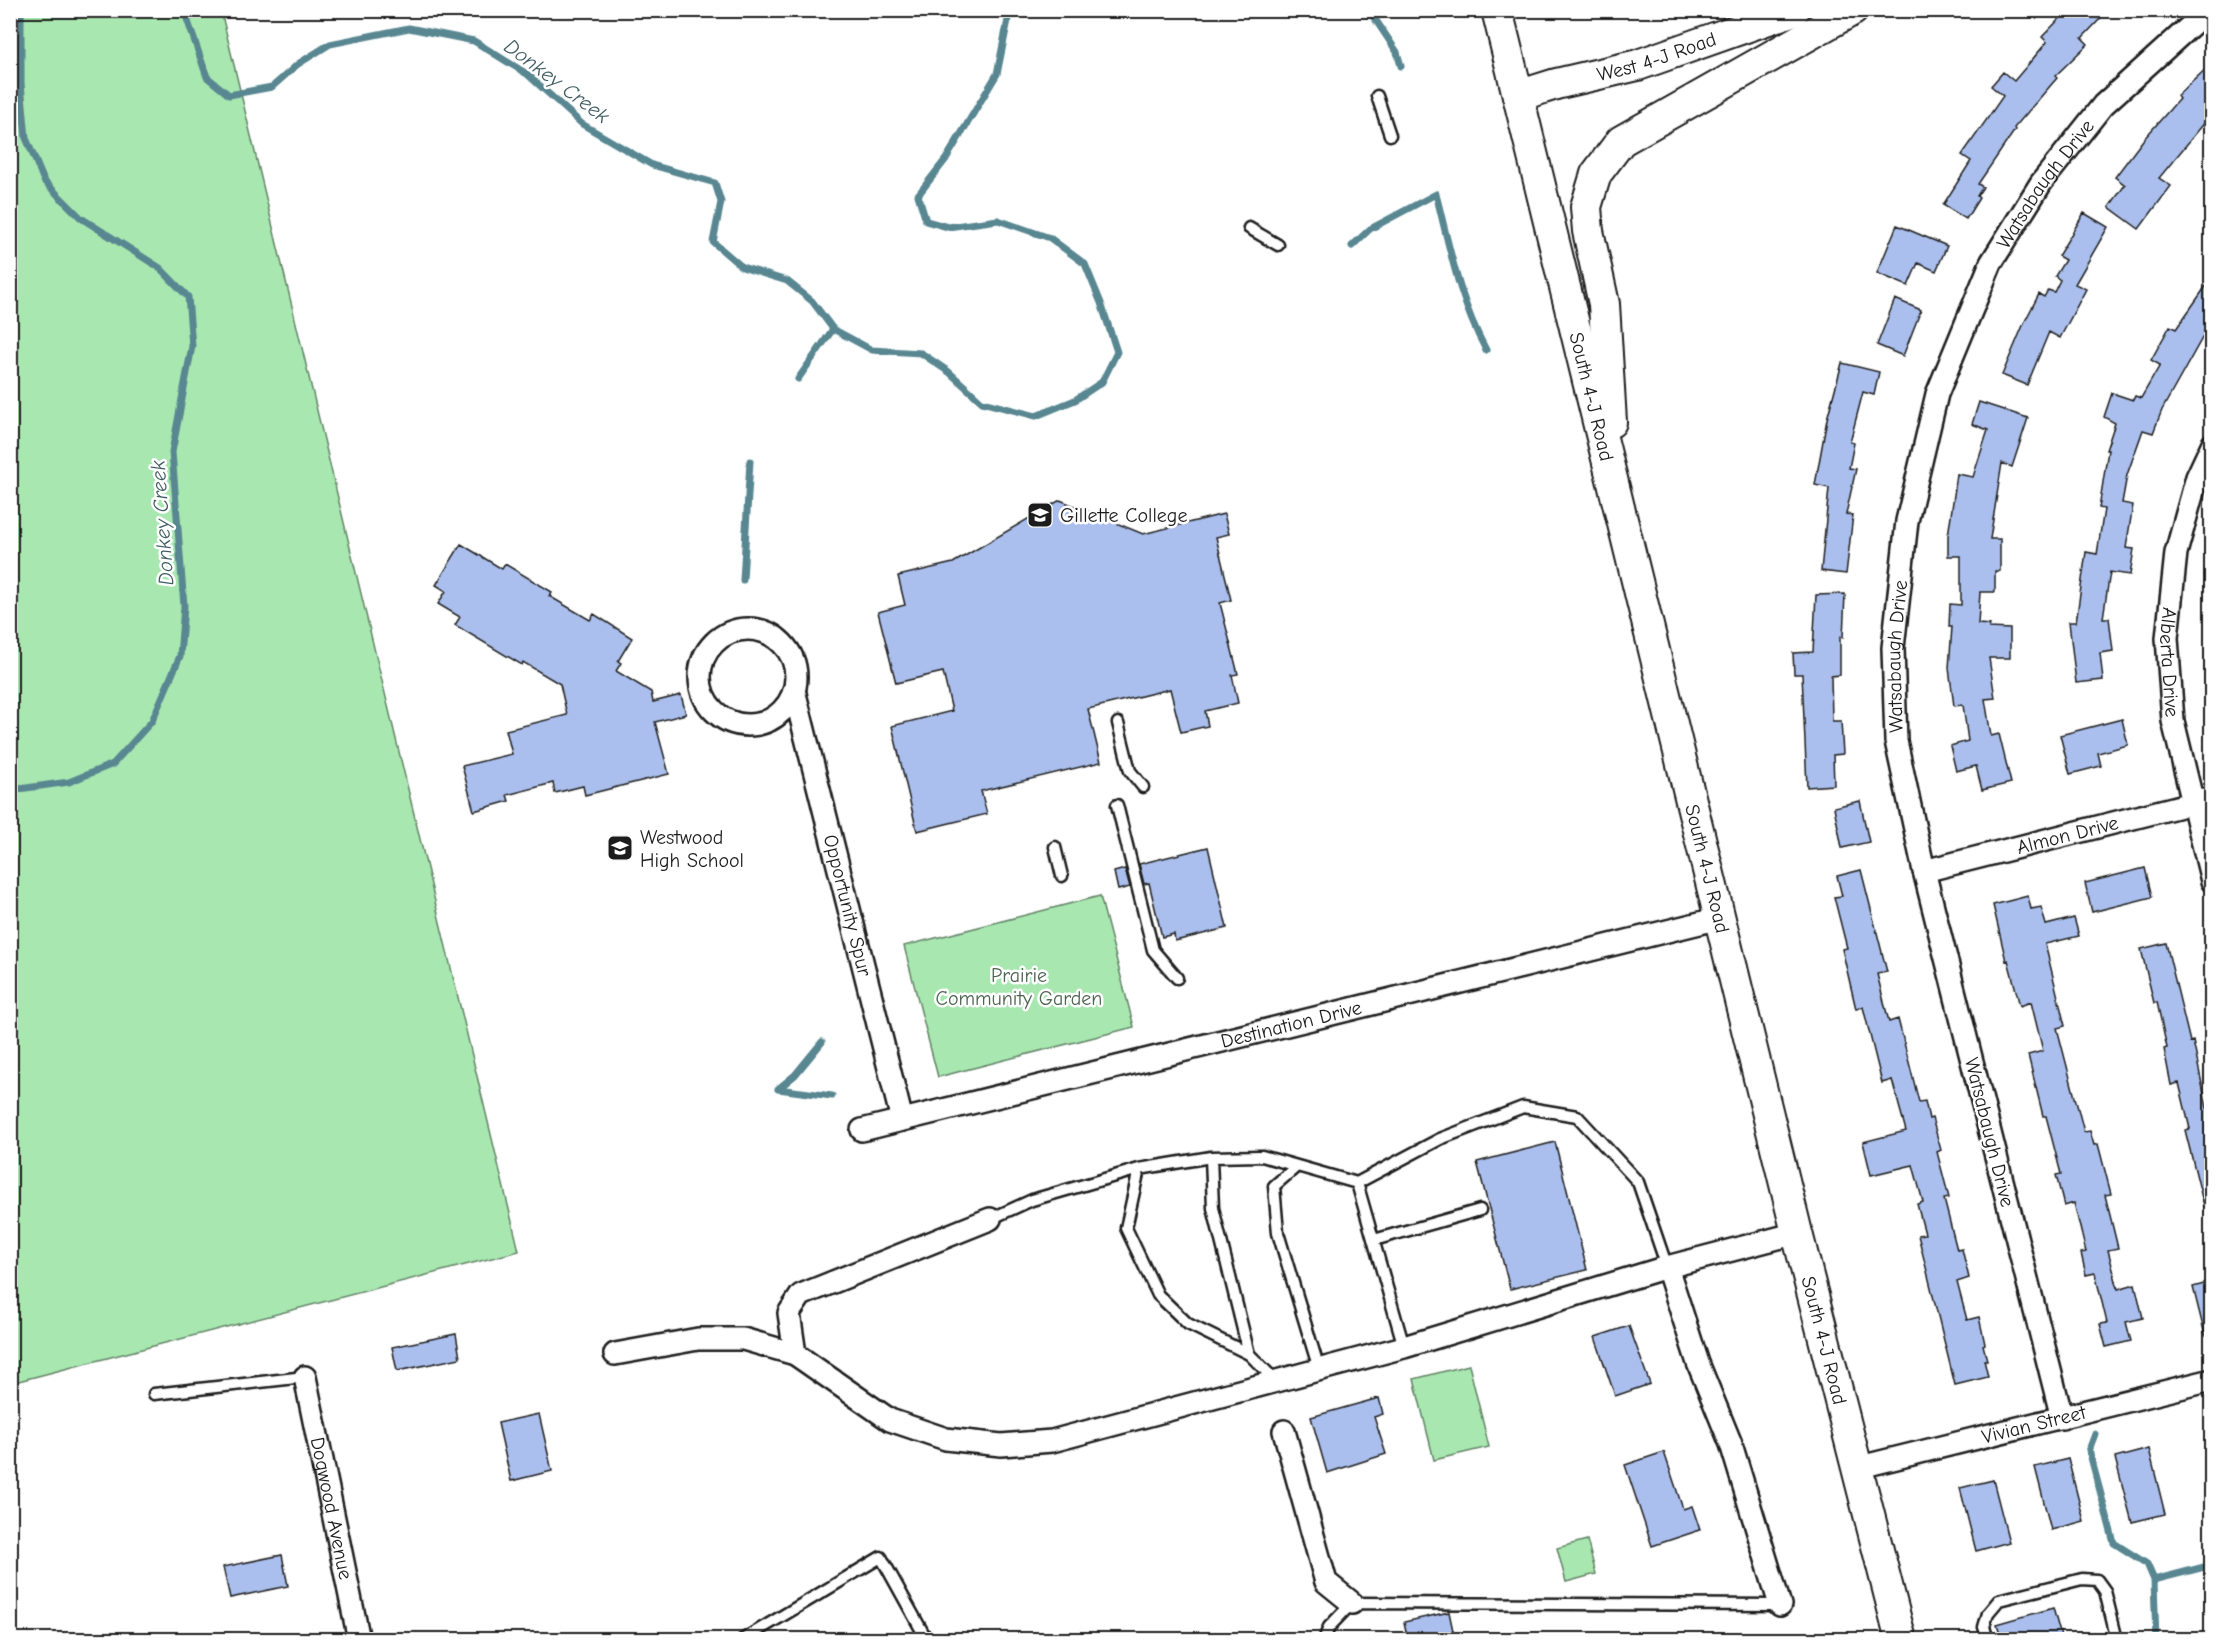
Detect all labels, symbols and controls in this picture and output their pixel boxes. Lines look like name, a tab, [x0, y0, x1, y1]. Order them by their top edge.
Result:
street label: West 4-J Road	[1595, 27, 1719, 86]
water label: Donkey Creek	[500, 34, 615, 129]
street label: Watsabaugh Drive	[1992, 115, 2099, 253]
street label: South 4-J Road	[1564, 330, 1618, 463]
water label: Donkey Creek	[146, 459, 178, 586]
school or university icon: Gillette College	[1025, 500, 1055, 530]
place label: Gillette College	[1060, 504, 1187, 527]
street label: Watsabaugh Drive	[1882, 579, 1912, 733]
street label: Alberta Drive	[2155, 606, 2184, 718]
street label: South 4-J Road	[1680, 802, 1734, 935]
street label: Almon Drive	[2014, 811, 2121, 859]
place label: Westwood High School	[640, 826, 744, 872]
street label: Opportunity Spur	[819, 832, 876, 979]
school or university icon: Westwood High School	[605, 833, 635, 863]
park label: Prairie Community Garden	[936, 964, 1102, 1010]
street label: Destination Drive	[1218, 996, 1364, 1053]
street label: Watsabaugh Drive	[1960, 1055, 2019, 1209]
street label: South 4-J Road	[1796, 1274, 1851, 1407]
street label: Vivian Street	[1979, 1400, 2089, 1449]
street label: Dogwood Avenue	[306, 1435, 357, 1582]

